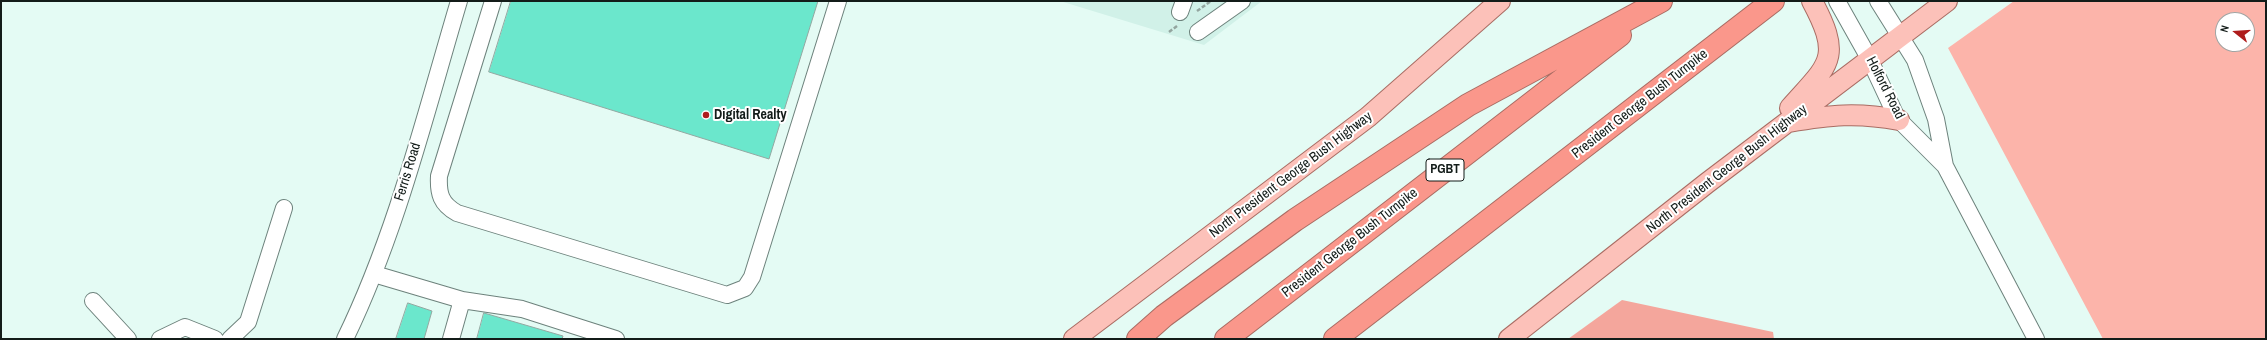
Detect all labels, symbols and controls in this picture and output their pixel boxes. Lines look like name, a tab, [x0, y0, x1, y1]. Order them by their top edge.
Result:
north arrow	[2215, 12, 2255, 52]
text: N	[2217, 24, 2232, 34]
street label: President George Bush Turnpike	[1569, 46, 1711, 162]
street label: Holford Road	[1862, 54, 1908, 122]
street label: North President George Bush Highway	[1643, 101, 1811, 237]
place label: Digital Realty	[714, 107, 787, 123]
street label: North President George Bush Highway	[1206, 108, 1376, 242]
marker: Digital Realty	[701, 110, 711, 120]
street label: Ferris Road	[391, 141, 425, 203]
road number: PGBT	[1426, 159, 1464, 181]
street label: President George Bush Turnpike	[1279, 185, 1421, 301]

